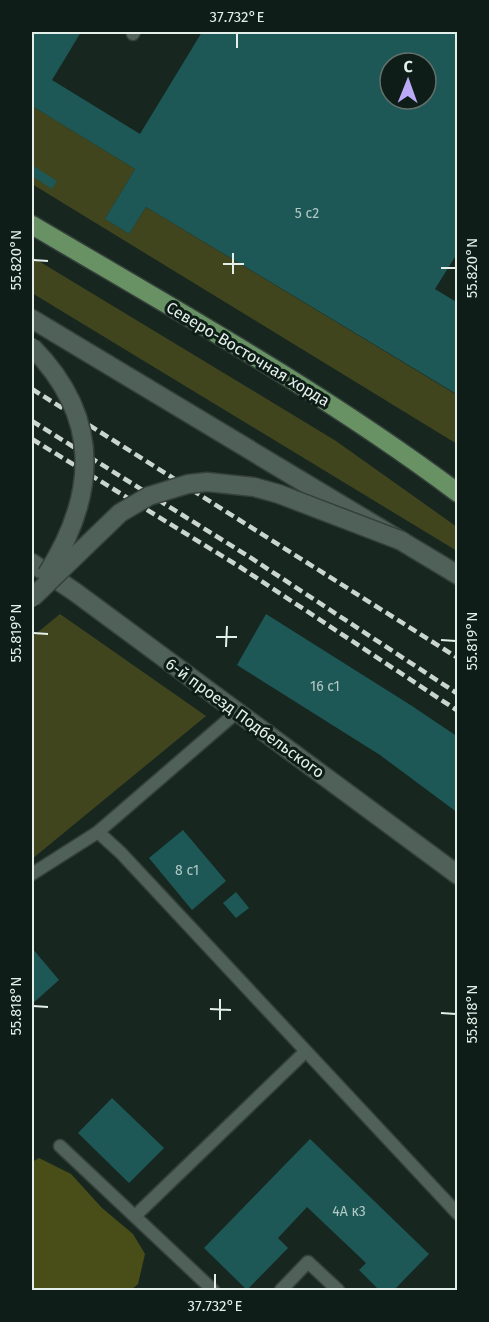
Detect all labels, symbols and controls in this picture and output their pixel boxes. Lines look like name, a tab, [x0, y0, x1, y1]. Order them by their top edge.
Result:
text: 37.732°E	[210, 8, 264, 26]
north arrow	[378, 51, 438, 111]
text: С	[403, 57, 414, 76]
house number: 5 с2	[295, 205, 319, 222]
text: 55.820°N	[7, 230, 25, 290]
text: 55.820°N	[463, 238, 481, 298]
street label: Северо-Восточная хорда	[163, 298, 333, 410]
text: 55.819°N	[7, 604, 25, 662]
text: 55.819°N	[463, 612, 481, 670]
street label: 6-й проезд Подбельского	[162, 654, 328, 782]
house number: 16 с1	[310, 678, 340, 695]
house number: 8 с1	[175, 862, 199, 879]
text: 55.818°N	[7, 976, 25, 1036]
text: 55.818°N	[463, 984, 481, 1044]
house number: 4А к3	[332, 1203, 366, 1220]
text: 37.732°E	[188, 1297, 242, 1315]

